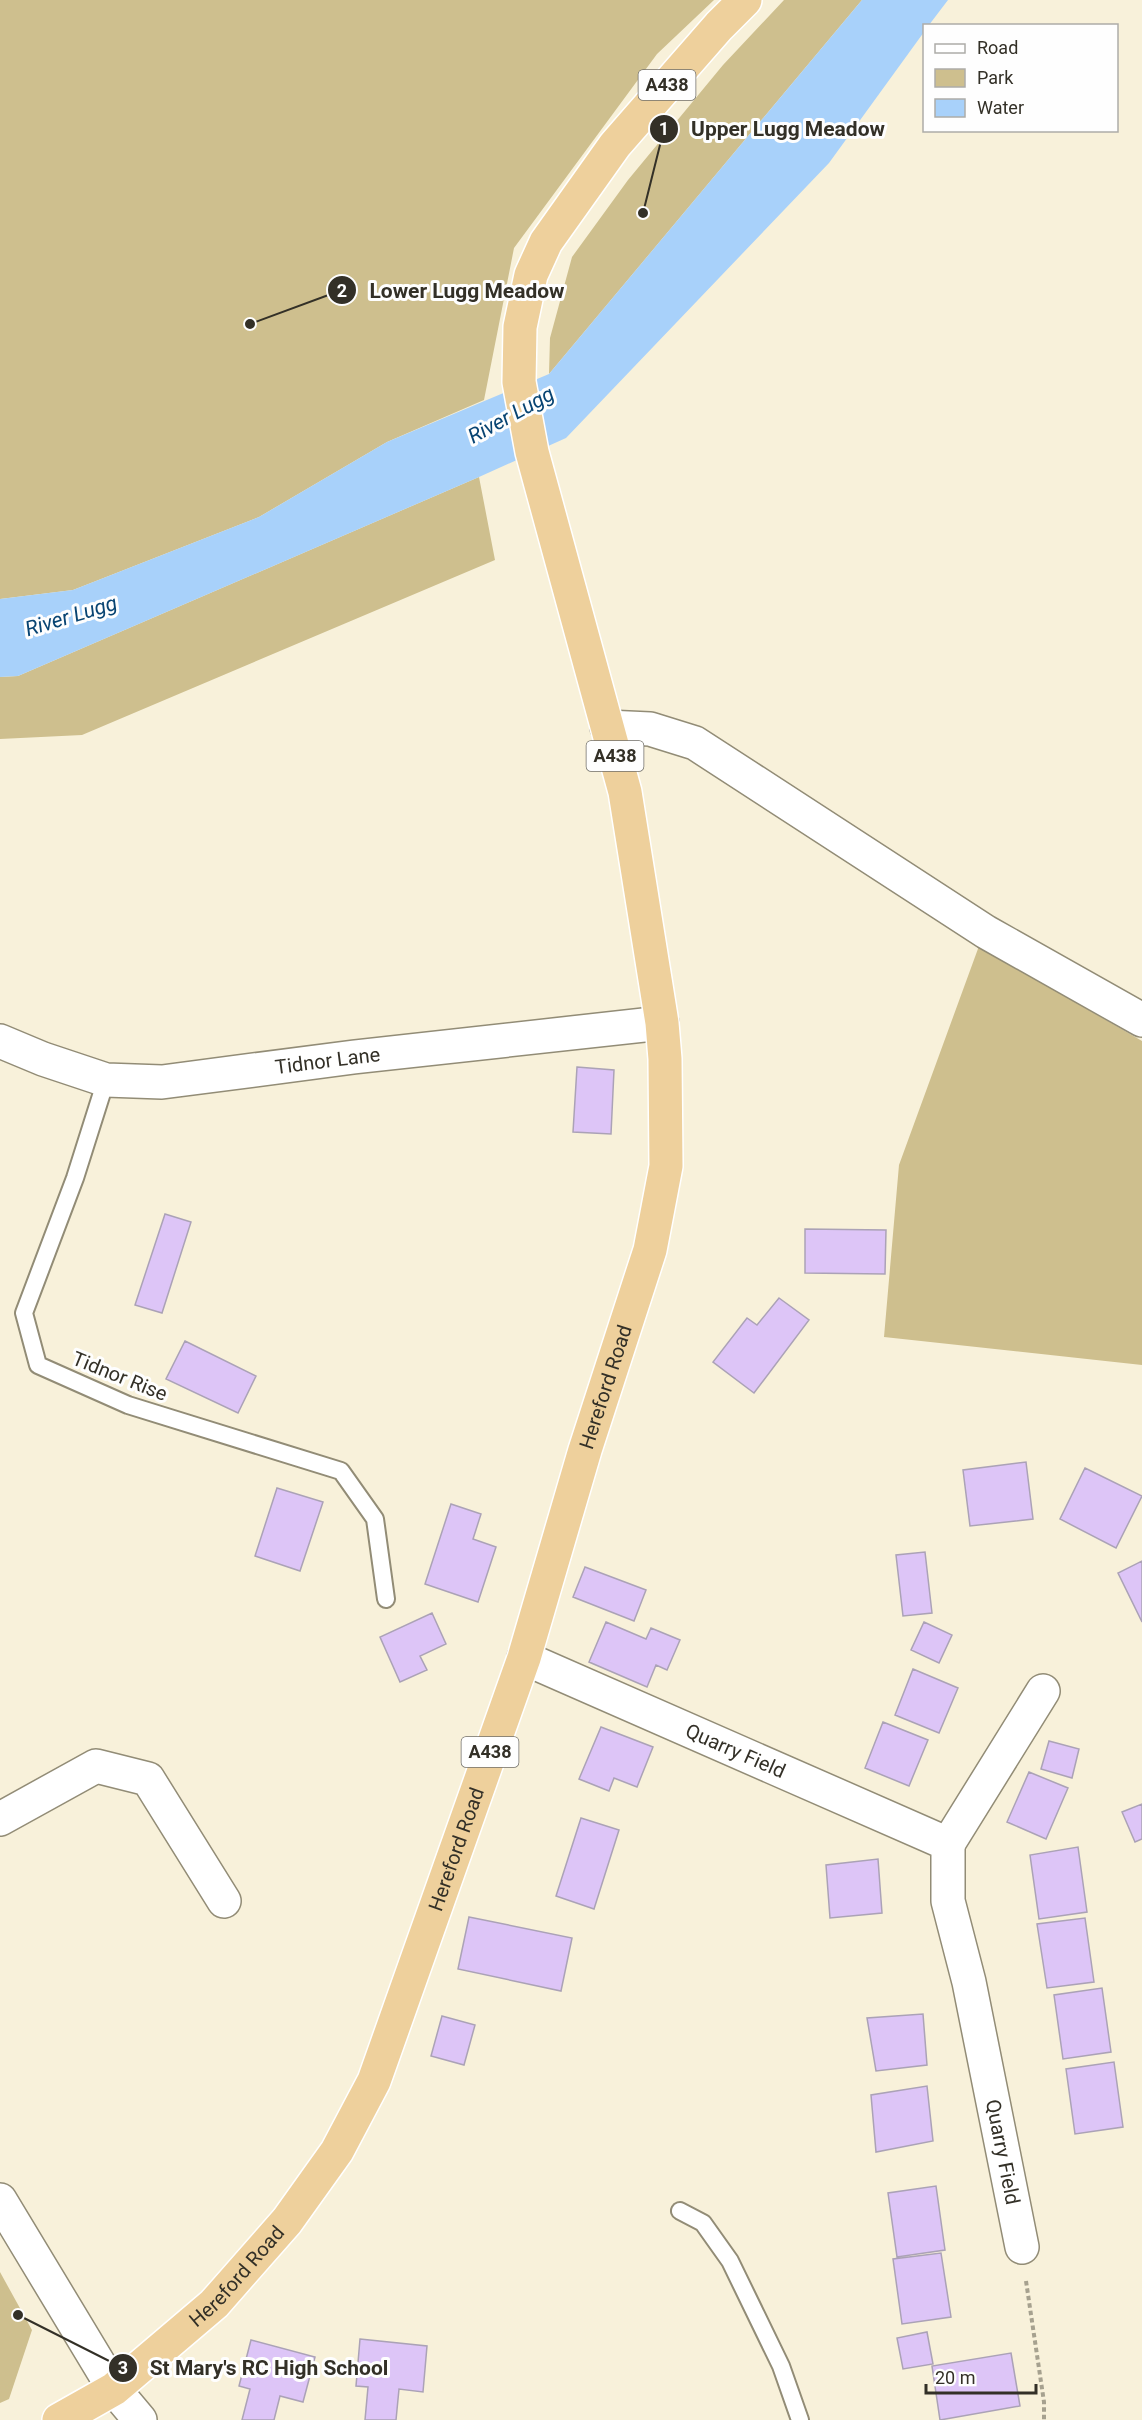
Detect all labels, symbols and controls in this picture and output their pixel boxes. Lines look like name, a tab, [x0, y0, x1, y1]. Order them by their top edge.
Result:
legend	[923, 24, 1118, 132]
text: Road	[977, 37, 1018, 58]
text: Park	[977, 67, 1014, 88]
road number: A438	[638, 70, 696, 100]
text: Water	[977, 97, 1024, 118]
callout: Upper Lugg Meadow	[649, 109, 897, 148]
text: Upper Lugg Meadow	[691, 117, 886, 141]
text: 1	[659, 118, 669, 139]
callout: Lower Lugg Meadow	[327, 271, 576, 310]
text: Lower Lugg Meadow	[369, 279, 565, 303]
text: 2	[337, 280, 347, 301]
water label: River Lugg	[464, 382, 558, 448]
water label: River Lugg	[22, 591, 120, 641]
road number: A438	[586, 741, 644, 771]
street label: Tidnor Lane	[274, 1042, 381, 1079]
street label: Hereford Road	[574, 1322, 637, 1452]
street label: Tidnor Rise	[69, 1346, 171, 1406]
street label: Quarry Field	[682, 1718, 789, 1783]
road number: A438	[462, 1737, 518, 1767]
street label: Hereford Road	[423, 1784, 489, 1914]
street label: Quarry Field	[981, 2097, 1025, 2207]
street label: Hereford Road	[184, 2221, 289, 2332]
callout: St Mary's RC High School	[108, 2349, 400, 2388]
text: St Mary's RC High School	[150, 2356, 388, 2380]
text: 3	[118, 2357, 128, 2378]
scale bar	[926, 2357, 1036, 2395]
text: 20 m	[935, 2367, 975, 2388]

